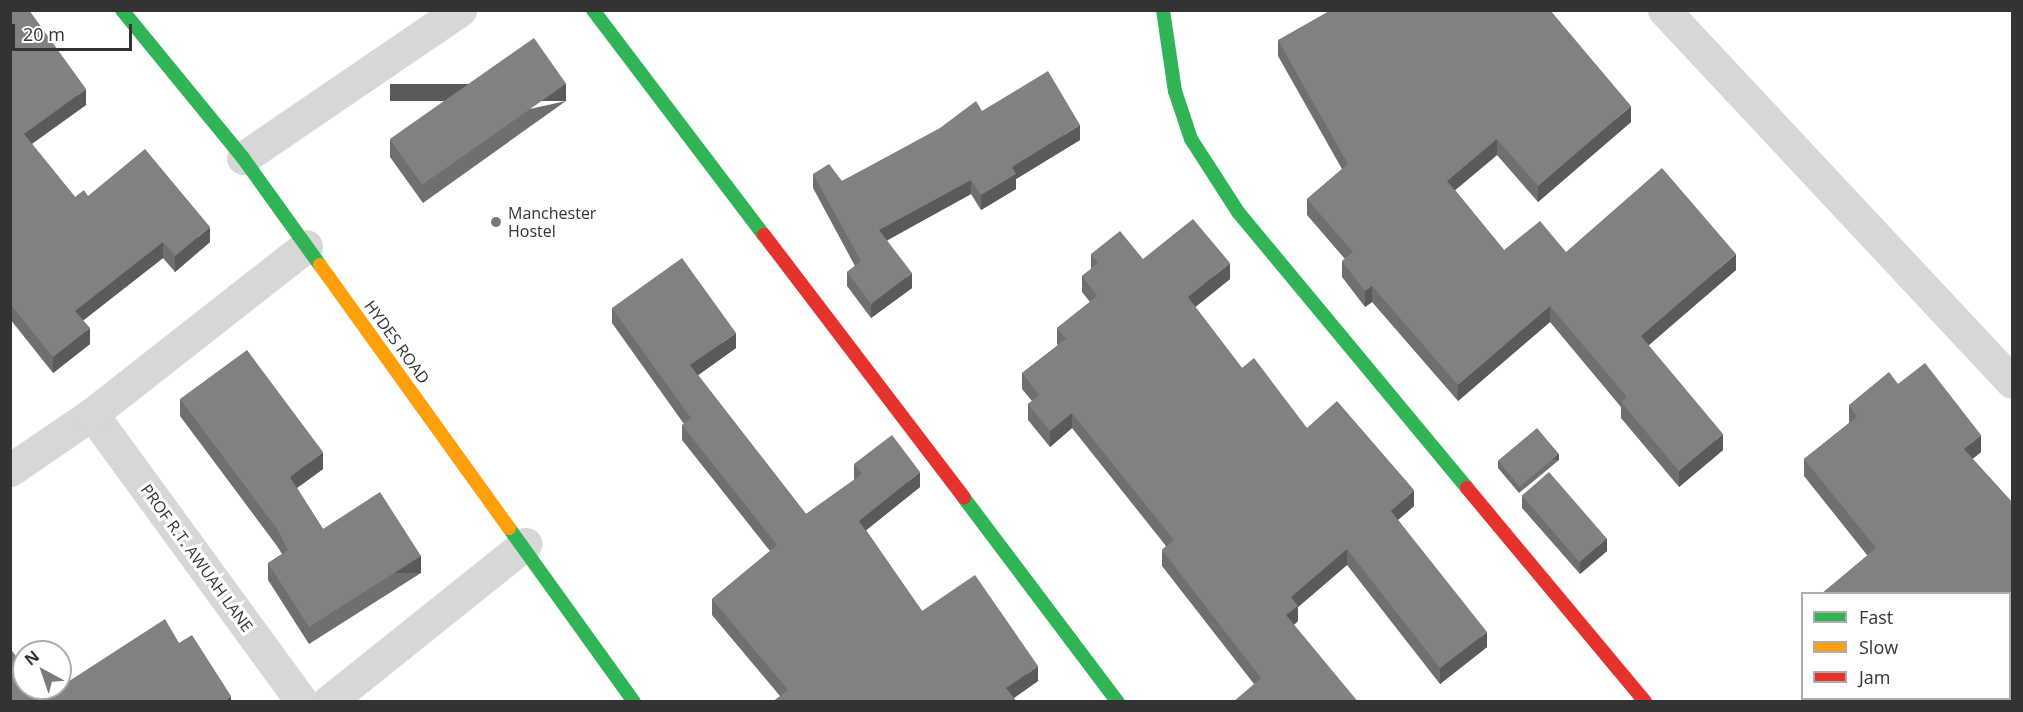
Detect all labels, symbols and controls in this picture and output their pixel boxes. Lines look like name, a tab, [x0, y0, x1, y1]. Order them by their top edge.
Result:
scale bar	[15, 12, 135, 50]
text: 20 m	[23, 22, 65, 46]
place label: Manchester Hostel	[508, 203, 596, 241]
marker: Manchester Hostel	[489, 215, 503, 229]
street label: HYDES ROAD	[360, 297, 434, 387]
street label: PROF R.T. AWUAH LANE	[137, 481, 257, 635]
legend	[1801, 592, 2011, 700]
text: Fast	[1859, 605, 1893, 629]
text: Slow	[1859, 635, 1898, 659]
north arrow	[12, 640, 72, 700]
text: N	[20, 645, 44, 670]
text: Jam	[1859, 665, 1891, 689]

